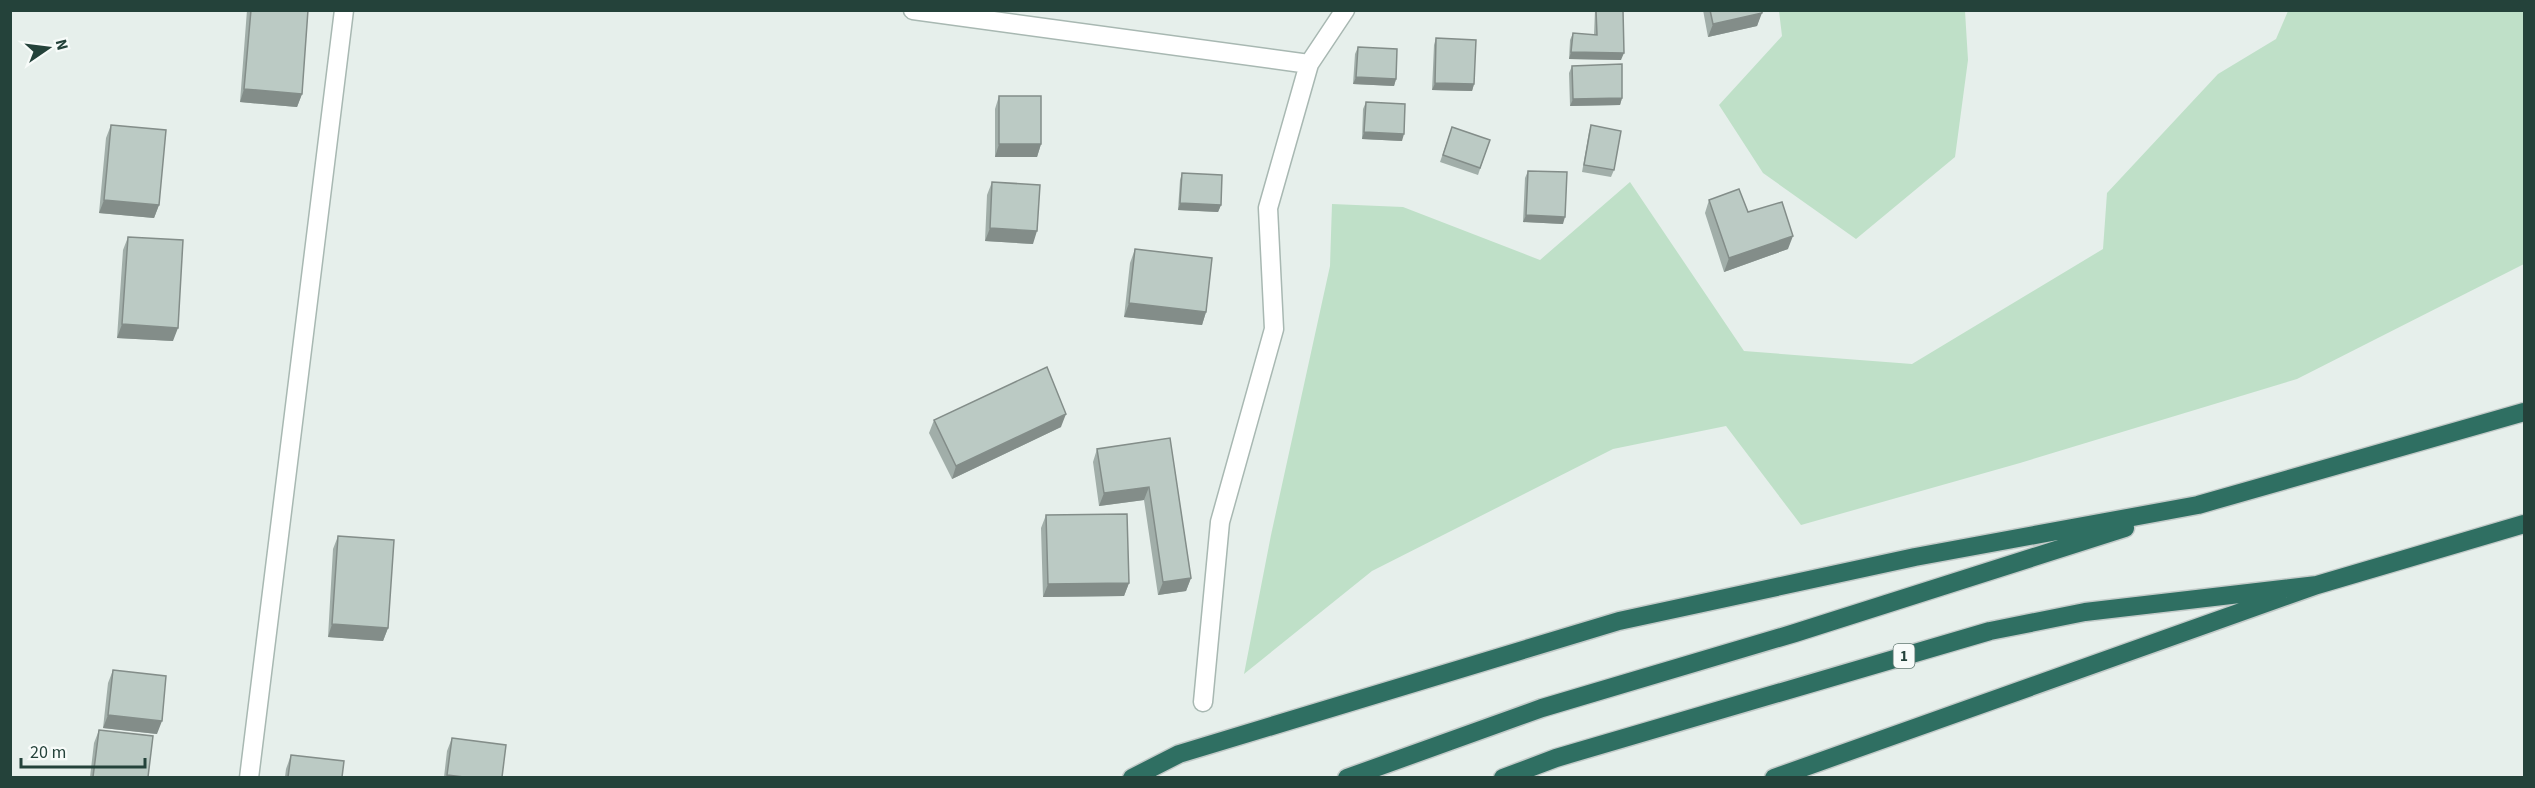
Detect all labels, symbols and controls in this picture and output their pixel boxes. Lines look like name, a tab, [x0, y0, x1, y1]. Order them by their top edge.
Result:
north arrow	[18, 18, 78, 78]
text: N	[50, 37, 74, 52]
road number: 1	[1894, 644, 1914, 668]
scale bar	[21, 731, 146, 769]
text: 20 m	[30, 740, 66, 765]

